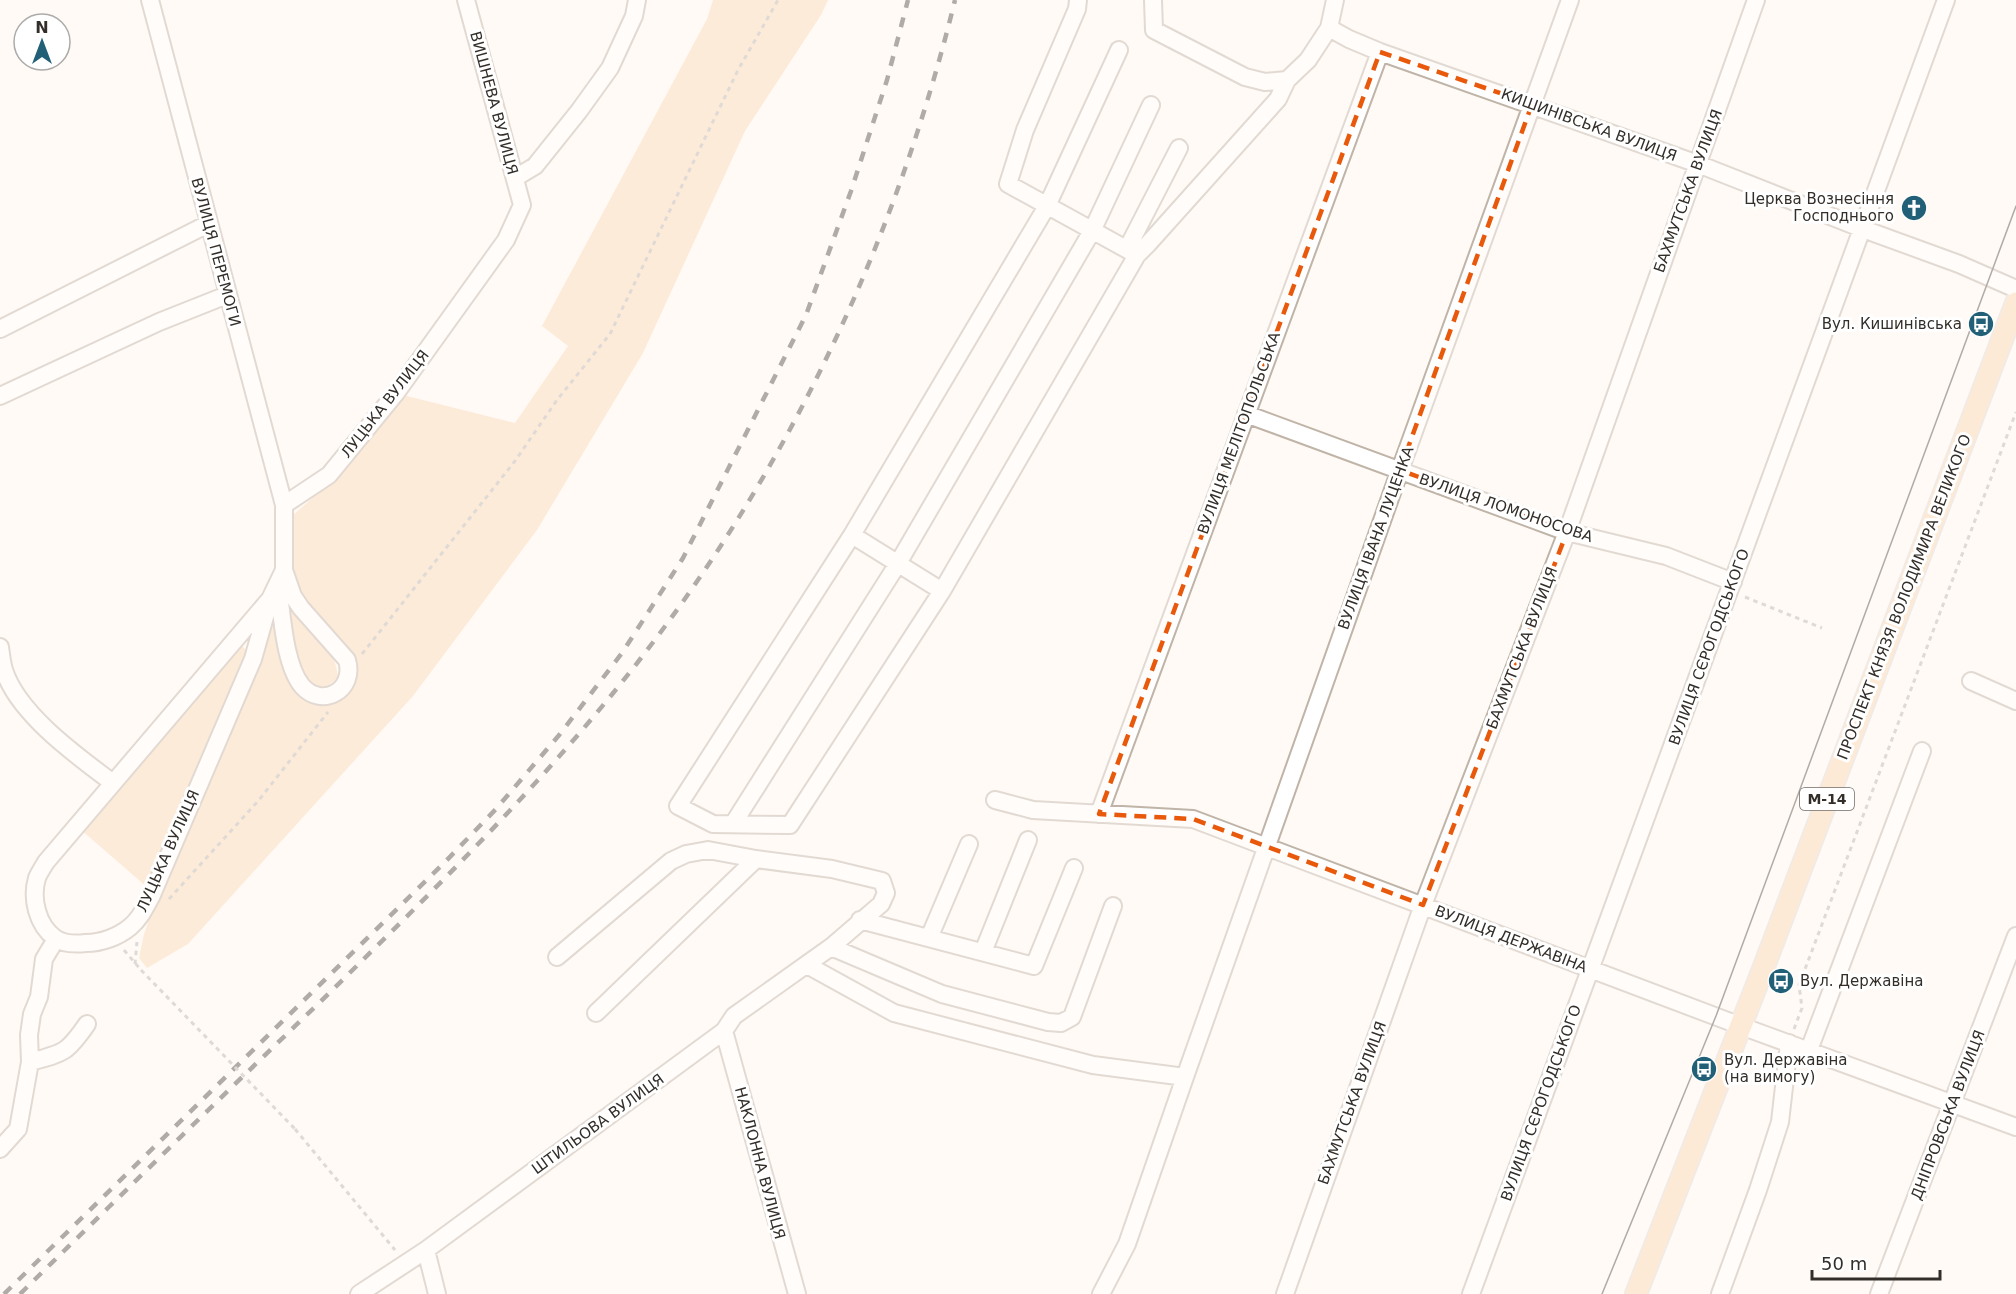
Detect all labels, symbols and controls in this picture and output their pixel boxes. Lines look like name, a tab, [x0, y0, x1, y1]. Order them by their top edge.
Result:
north arrow	[12, 12, 72, 72]
text: N	[35, 18, 49, 37]
street label: ВИШНЕВА ВУЛИЦЯ	[466, 29, 522, 177]
street label: КИШИНІВСЬКА ВУЛИЦЯ	[1499, 85, 1679, 165]
street label: БАХМУТСЬКА ВУЛИЦЯ	[1650, 107, 1726, 275]
street label: ВУЛИЦЯ ПЕРЕМОГИ	[187, 176, 245, 328]
place label: Церква Вознесіння Господнього	[1744, 190, 1894, 225]
church icon: Церква Вознесіння Господнього	[1899, 193, 1929, 223]
bus stop icon: Вул. Кишинівська	[1966, 309, 1996, 339]
place label: Вул. Кишинівська	[1822, 315, 1962, 333]
street label: ВУЛИЦЯ МЕЛІТОПОЛЬСЬКА	[1194, 329, 1284, 537]
street label: ЛУЦЬКА ВУЛИЦЯ	[337, 346, 433, 462]
street label: ПРОСПЕКТ КНЯЗЯ ВОЛОДИМИРА ВЕЛИКОГО	[1833, 432, 1975, 762]
street label: ВУЛИЦЯ ІВАНА ЛУЦЕНКА	[1334, 443, 1418, 632]
street label: ВУЛИЦЯ ЛОМОНОСОВА	[1417, 470, 1596, 546]
street label: ВУЛИЦЯ СЄРОГОДСЬКОГО	[1665, 546, 1753, 748]
street label: БАХМУТСЬКА ВУЛИЦЯ	[1483, 564, 1561, 732]
street label: ЛУЦЬКА ВУЛИЦЯ	[133, 787, 203, 915]
road number: М-14	[1800, 788, 1854, 810]
street label: ВУЛИЦЯ ДЕРЖАВІНА	[1432, 902, 1590, 977]
bus stop icon: Вул. Державіна	[1766, 966, 1796, 996]
place label: Вул. Державіна	[1800, 972, 1923, 990]
street label: ВУЛИЦЯ СЄРОГОДСЬКОГО	[1497, 1002, 1585, 1204]
street label: БАХМУТСЬКА ВУЛИЦЯ	[1314, 1019, 1390, 1187]
street label: ДНІПРОВСЬКА ВУЛИЦЯ	[1907, 1028, 1989, 1202]
place label: Вул. Державіна (на вимогу)	[1724, 1051, 1847, 1086]
bus stop icon: Вул. Державіна (на вимогу)	[1689, 1054, 1719, 1084]
street label: ШТИЛЬОВА ВУЛИЦЯ	[528, 1070, 668, 1178]
street label: НАКЛОННА ВУЛИЦЯ	[731, 1085, 789, 1241]
scale bar	[1812, 1243, 1940, 1281]
text: 50 m	[1821, 1253, 1867, 1274]

